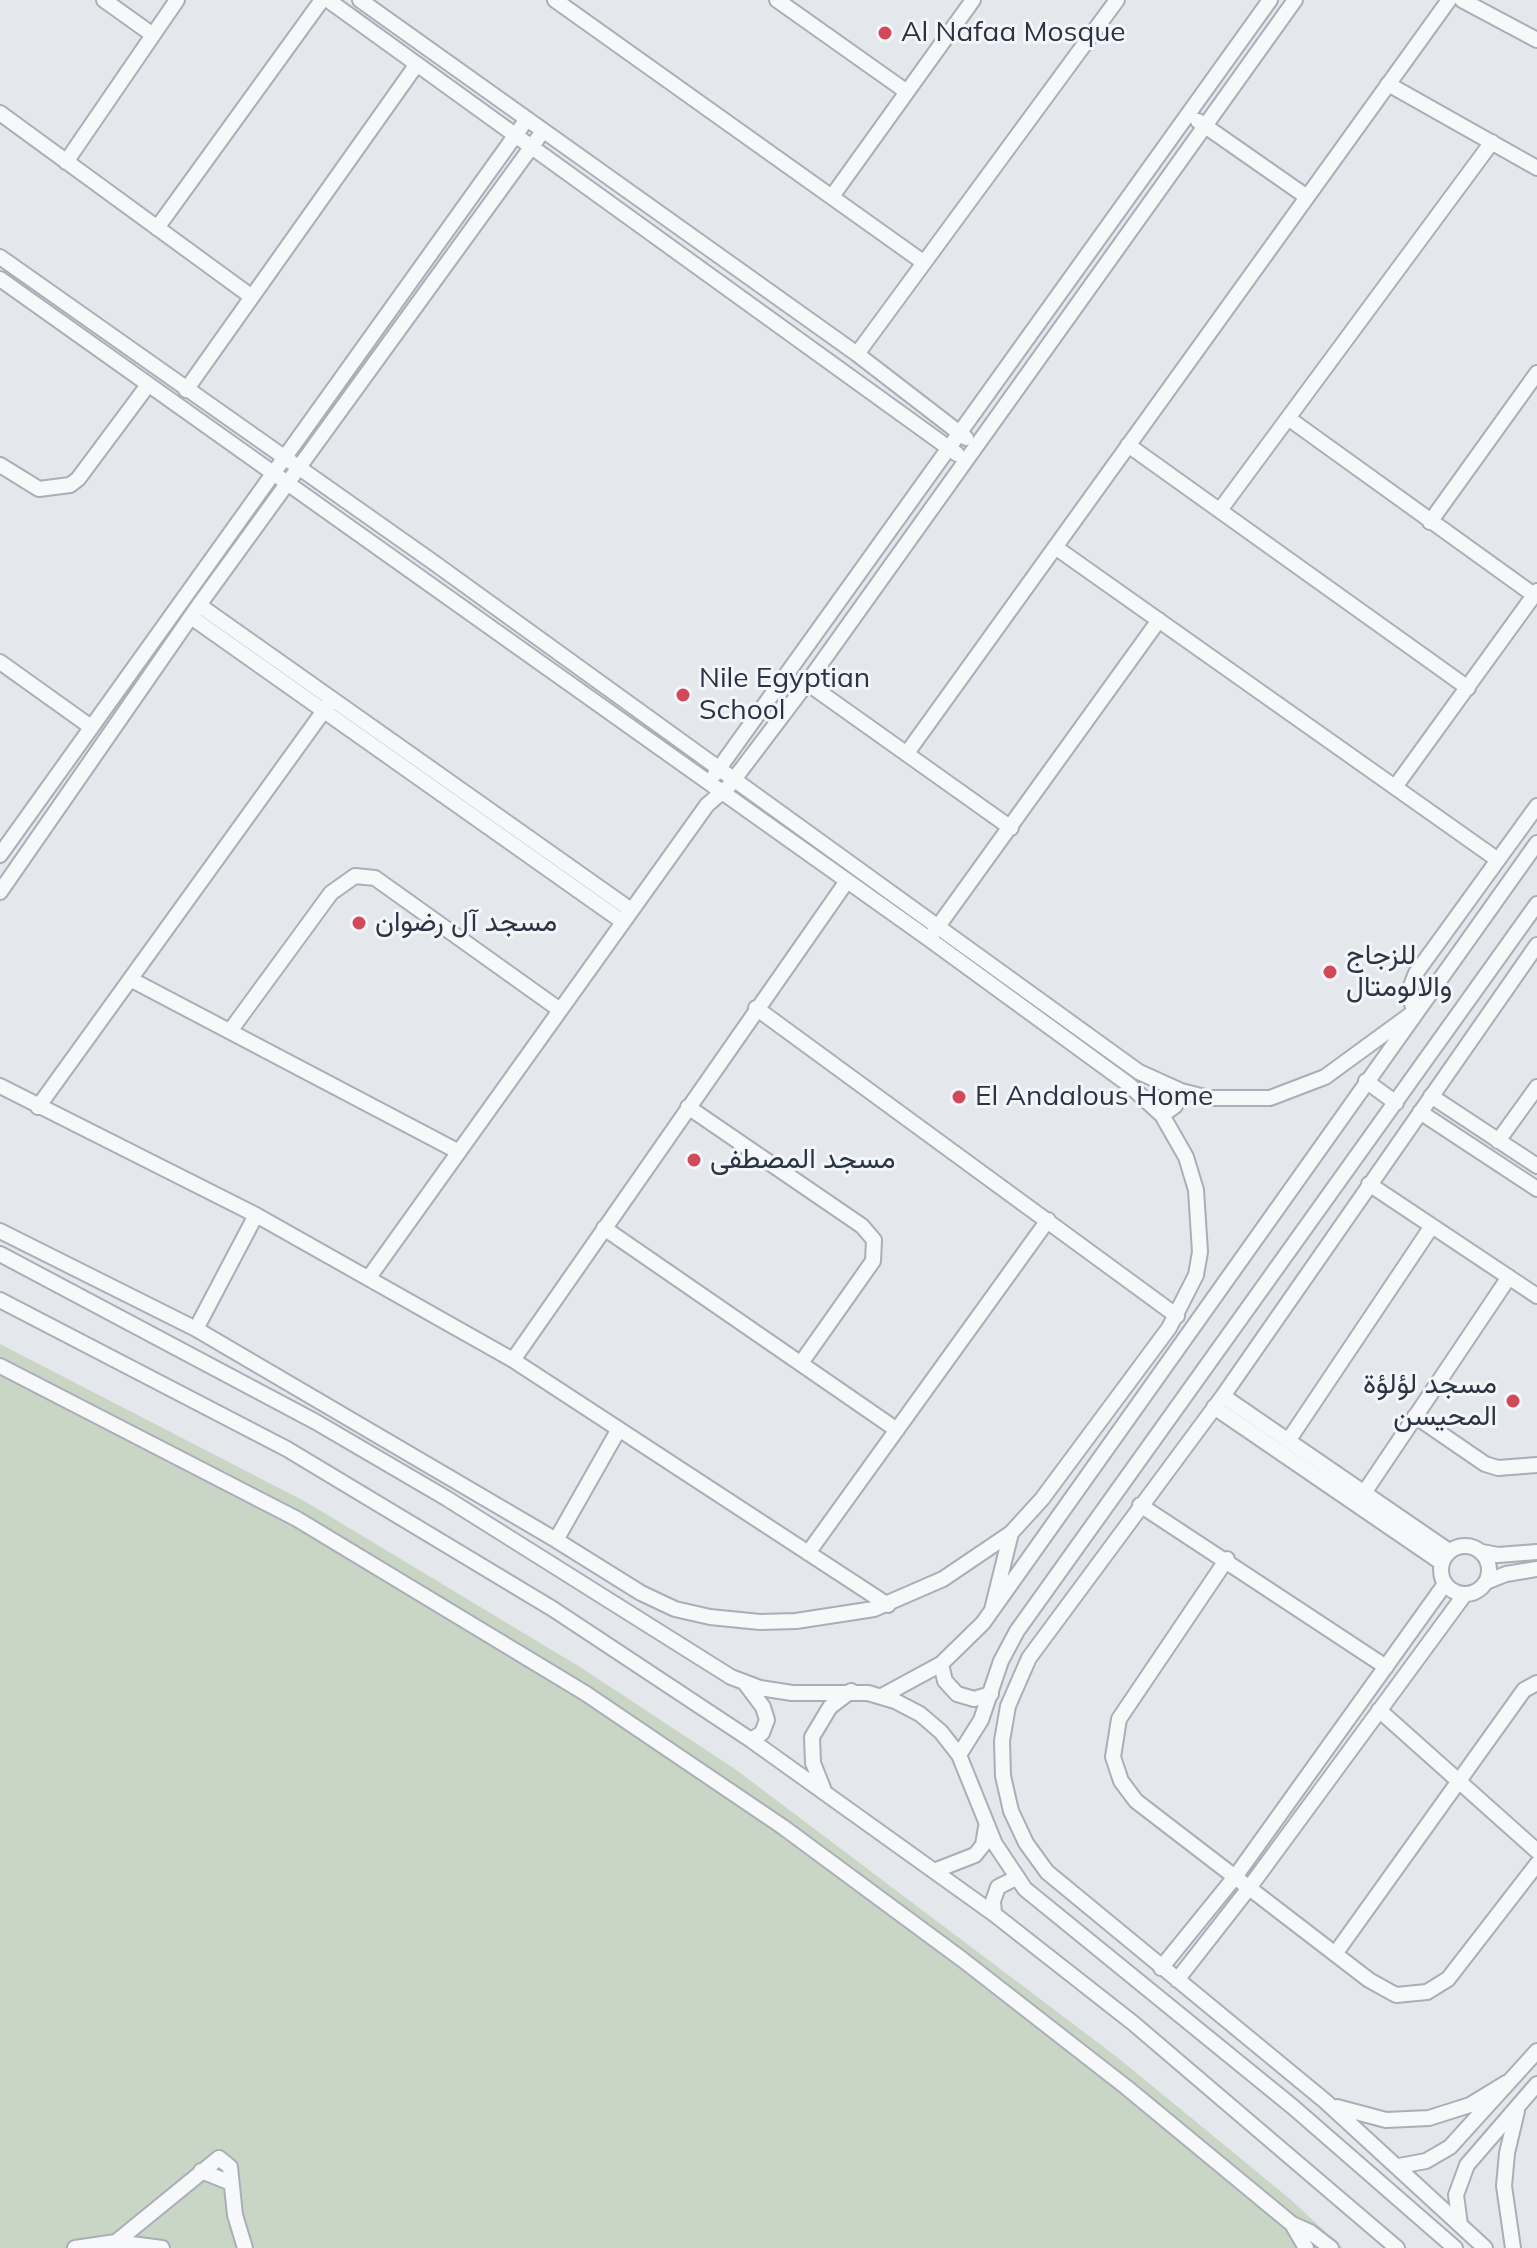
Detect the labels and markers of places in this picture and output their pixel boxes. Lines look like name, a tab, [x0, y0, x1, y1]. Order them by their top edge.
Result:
place label: Al Nafaa Mosque	[901, 16, 1126, 50]
marker: Al Nafaa Mosque	[876, 24, 894, 42]
place label: Nile Egyptian School	[699, 662, 870, 728]
marker: Nile Egyptian School	[674, 686, 692, 704]
place label: مسجد آل رضوان	[375, 906, 557, 940]
marker: مسجد آل رضوان	[350, 914, 368, 932]
place label: للزجاج والالومتال	[1346, 939, 1452, 1005]
marker: للزجاج والالومتال	[1321, 963, 1339, 981]
place label: El Andalous Home	[975, 1080, 1213, 1114]
marker: El Andalous Home	[950, 1088, 968, 1106]
place label: مسجد المصطفى	[710, 1143, 896, 1177]
marker: مسجد المصطفى	[685, 1151, 703, 1169]
place label: مسجد لؤلؤة المحيسن	[1363, 1368, 1497, 1434]
marker: مسجد لؤلؤة المحيسن	[1504, 1392, 1522, 1410]

